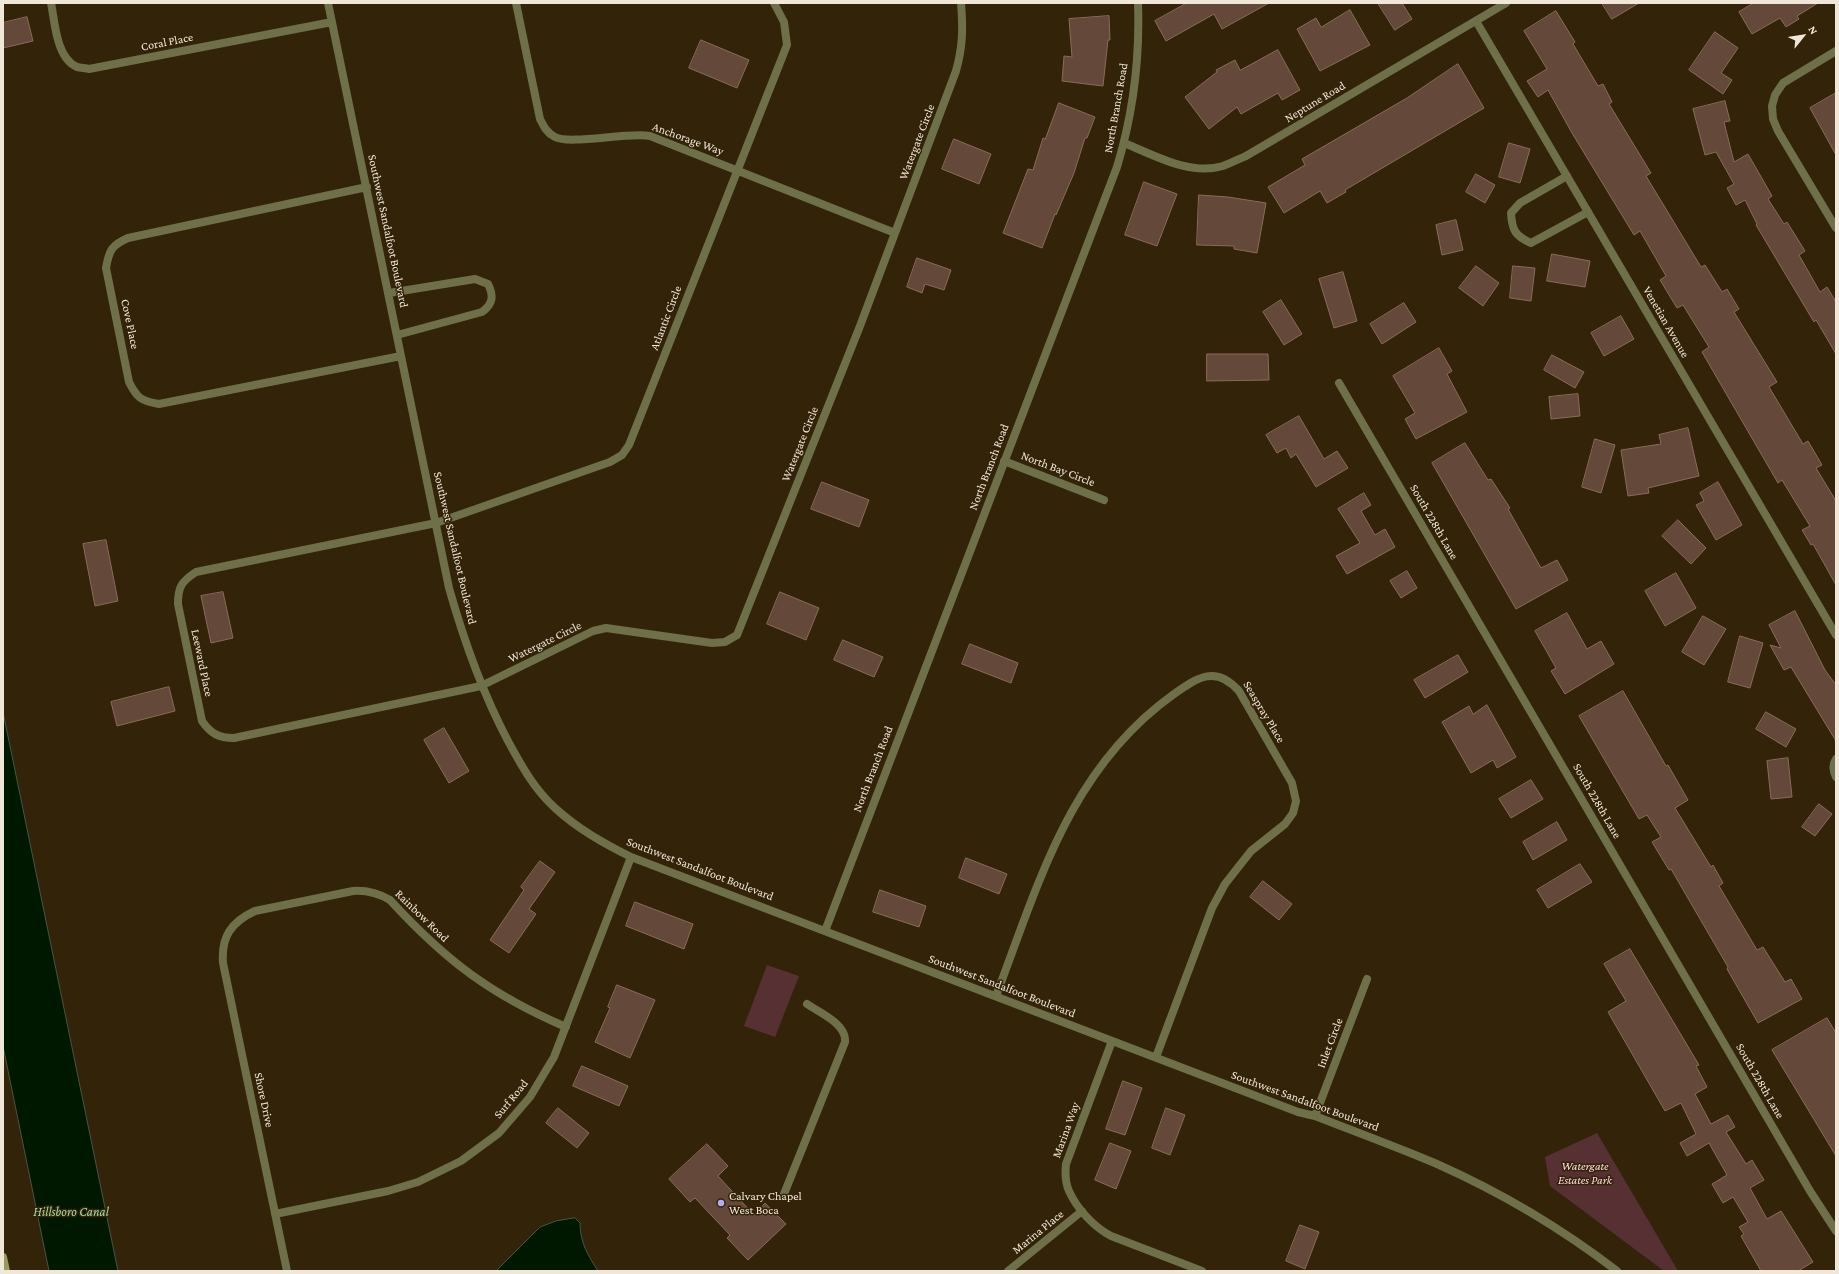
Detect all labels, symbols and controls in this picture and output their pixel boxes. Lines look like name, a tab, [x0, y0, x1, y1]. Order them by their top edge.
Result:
north arrow	[1783, 16, 1823, 56]
text: N	[1806, 24, 1820, 36]
street label: Coral Place	[140, 30, 194, 54]
street label: North Branch Road	[1101, 62, 1131, 154]
street label: Neptune Road	[1282, 78, 1348, 126]
street label: Watergate Circle	[896, 102, 938, 182]
street label: Anchorage Way	[650, 119, 726, 159]
street label: Southwest Sandalfoot Boulevard	[365, 153, 411, 309]
street label: Atlantic Circle	[647, 284, 685, 352]
street label: Venetian Avenue	[1640, 284, 1692, 360]
street label: Cove Place	[118, 298, 142, 350]
street label: Watergate Circle	[778, 404, 822, 484]
street label: North Branch Road	[966, 422, 1012, 512]
street label: North Bay Circle	[1019, 448, 1097, 490]
street label: Southwest Sandalfoot Boulevard	[430, 470, 480, 626]
street label: South 228th Lane	[1407, 482, 1461, 562]
street label: Watergate Circle	[506, 618, 584, 666]
street label: Leeward Place	[188, 628, 216, 698]
street label: Seaspray Place	[1240, 678, 1288, 746]
street label: North Branch Road	[850, 724, 896, 814]
street label: South 228th Lane	[1570, 761, 1624, 841]
street label: Southwest Sandalfoot Boulevard	[625, 834, 775, 904]
street label: Rainbow Road	[392, 887, 452, 945]
street label: Southwest Sandalfoot Boulevard	[927, 951, 1077, 1021]
street label: Inlet Circle	[1314, 1016, 1346, 1070]
street label: South 228th Lane	[1733, 1041, 1787, 1121]
street label: Southwest Sandalfoot Boulevard	[1229, 1068, 1381, 1134]
street label: Shore Drive	[251, 1071, 277, 1129]
street label: Surf Road	[491, 1076, 531, 1122]
street label: Marina Way	[1049, 1100, 1083, 1160]
park label: Watergate Estates Park	[1558, 1159, 1612, 1187]
place label: Calvary Chapel West Boca	[729, 1189, 802, 1217]
marker: Calvary Chapel West Boca	[716, 1198, 726, 1208]
water label: Hillsboro Canal	[33, 1204, 109, 1220]
street label: Marina Place	[1009, 1207, 1067, 1257]

